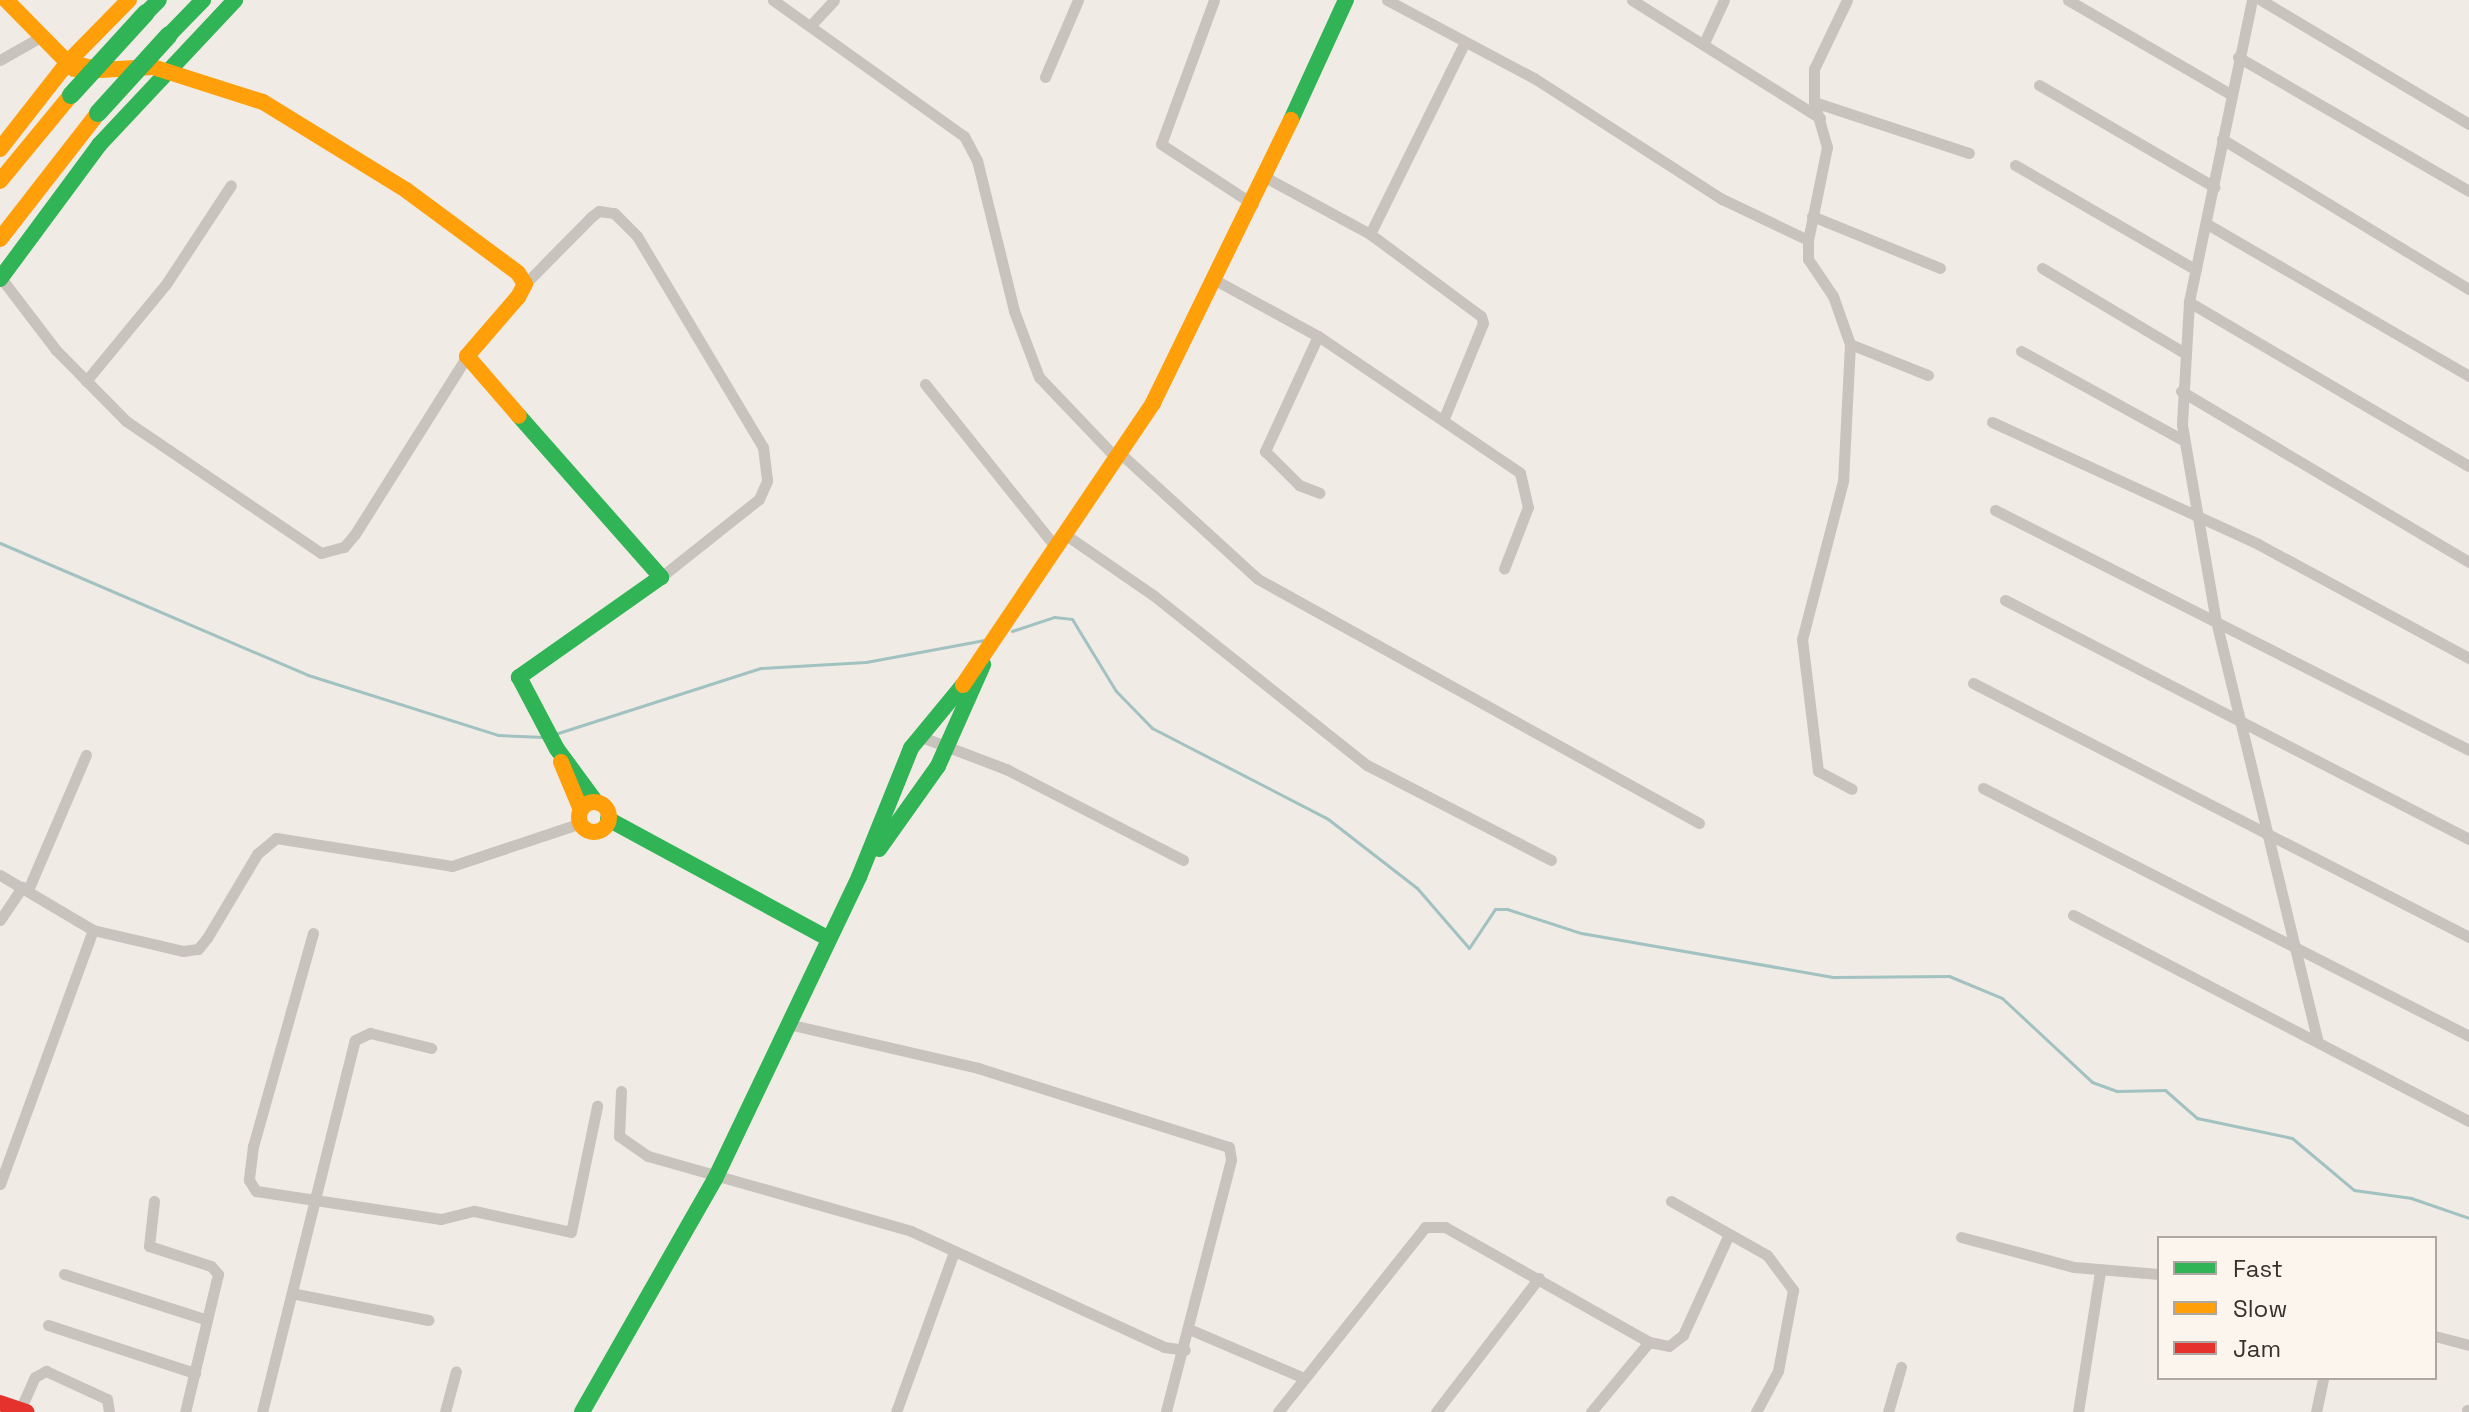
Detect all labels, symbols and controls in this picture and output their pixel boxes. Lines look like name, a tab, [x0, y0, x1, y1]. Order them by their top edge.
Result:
legend	[2157, 1236, 2437, 1380]
text: Fast	[2233, 1253, 2283, 1284]
text: Slow	[2233, 1293, 2287, 1324]
text: Jam	[2233, 1333, 2281, 1364]

